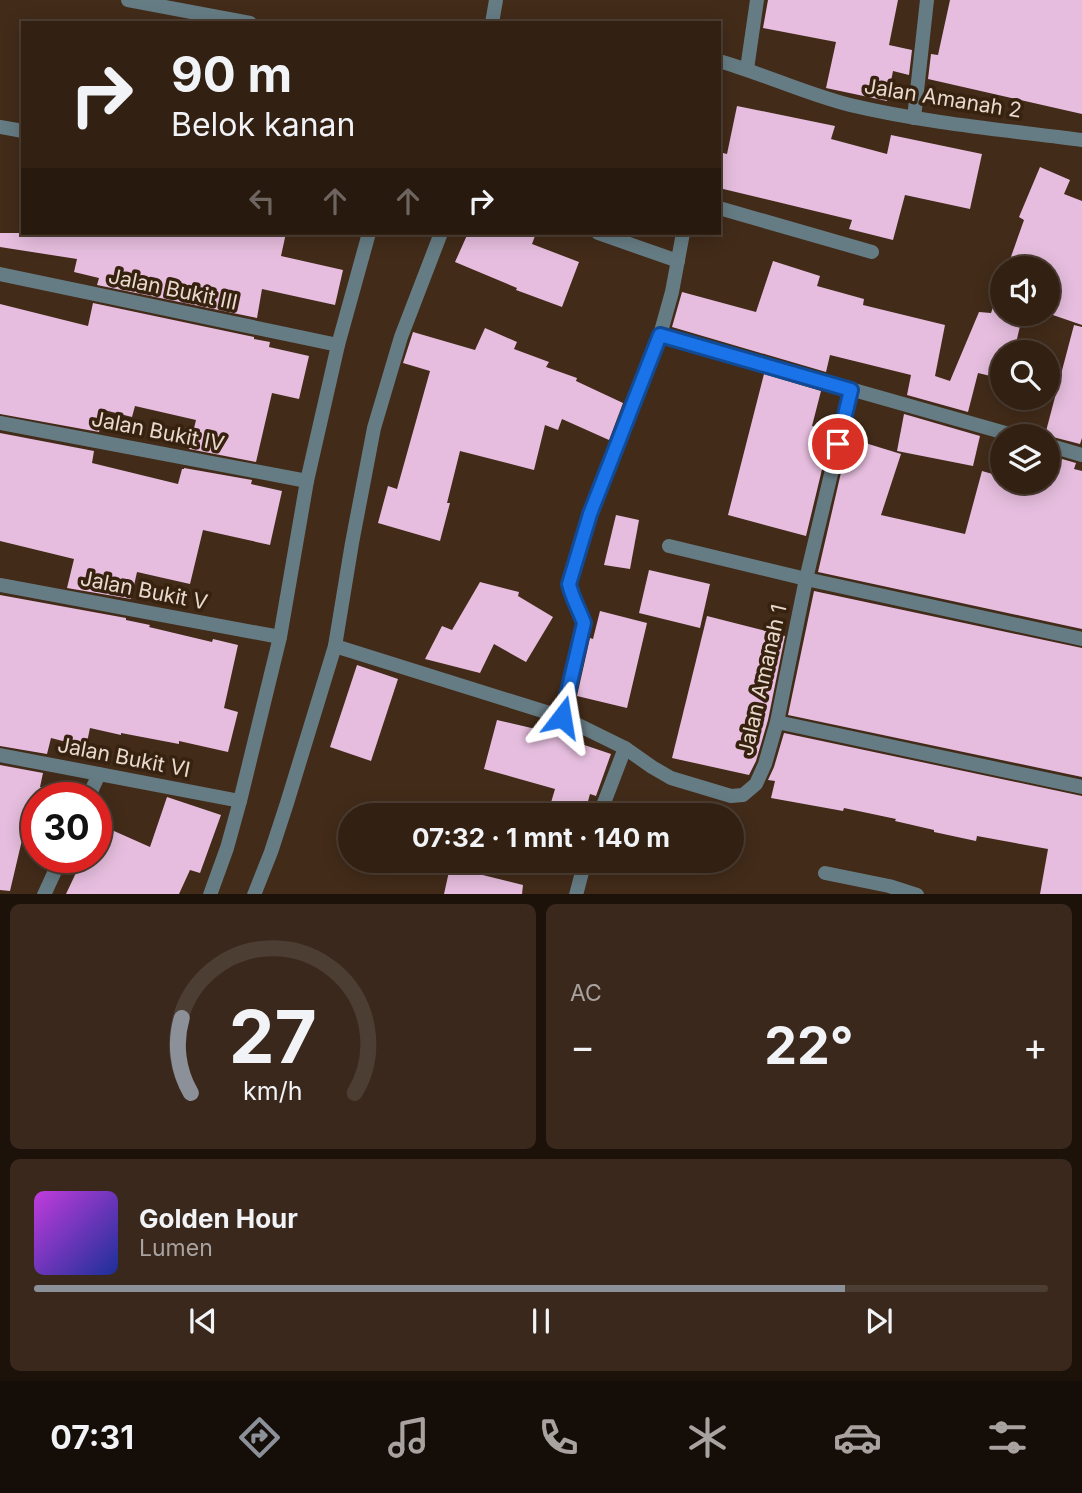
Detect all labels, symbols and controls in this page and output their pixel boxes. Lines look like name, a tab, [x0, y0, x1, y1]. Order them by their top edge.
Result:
text: 90 m	[171, 45, 292, 104]
icon: right	[56, 49, 147, 140]
street label: Jalan Amanah 2	[863, 73, 1023, 123]
text: Belok kanan	[171, 105, 355, 144]
icon: left	[243, 182, 281, 220]
icon: ahead	[316, 182, 354, 220]
icon: ahead	[389, 182, 427, 220]
icon: right	[462, 182, 500, 220]
map controls	[990, 256, 1060, 494]
button: sound	[990, 256, 1060, 326]
street label: Jalan Bukit III	[106, 263, 240, 315]
button: search	[990, 340, 1060, 410]
street label: Jalan Bukit IV	[90, 406, 226, 456]
pin	[808, 414, 868, 474]
button: layers	[990, 424, 1060, 494]
icon: arrive	[819, 425, 857, 463]
street label: Jalan Bukit V	[78, 565, 210, 615]
street label: Jalan Amanah 1	[732, 602, 792, 758]
position arrow	[525, 680, 599, 754]
street label: Jalan Bukit VI	[56, 732, 192, 782]
speed limit sign: 30	[21, 782, 112, 873]
text: 07:32 · 1 mnt · 140 m	[412, 822, 670, 853]
text: AC	[570, 979, 602, 1007]
text: 27	[229, 992, 317, 1081]
text: 22°	[764, 1014, 854, 1077]
text: −	[570, 1023, 595, 1069]
text: +	[1023, 1023, 1048, 1069]
text: km/h	[243, 1075, 303, 1105]
text: Golden Hour	[139, 1203, 298, 1234]
text: Lumen	[139, 1234, 213, 1262]
icon: previous	[184, 1302, 222, 1340]
icon: pause	[522, 1302, 560, 1340]
icon: next	[860, 1302, 898, 1340]
icon: directions	[235, 1413, 284, 1462]
icon: music	[384, 1413, 433, 1462]
icon: phone	[534, 1413, 583, 1462]
icon: climate	[683, 1413, 732, 1462]
icon: car	[833, 1413, 882, 1462]
icon: filters	[983, 1413, 1032, 1462]
text: 07:31	[50, 1418, 134, 1457]

